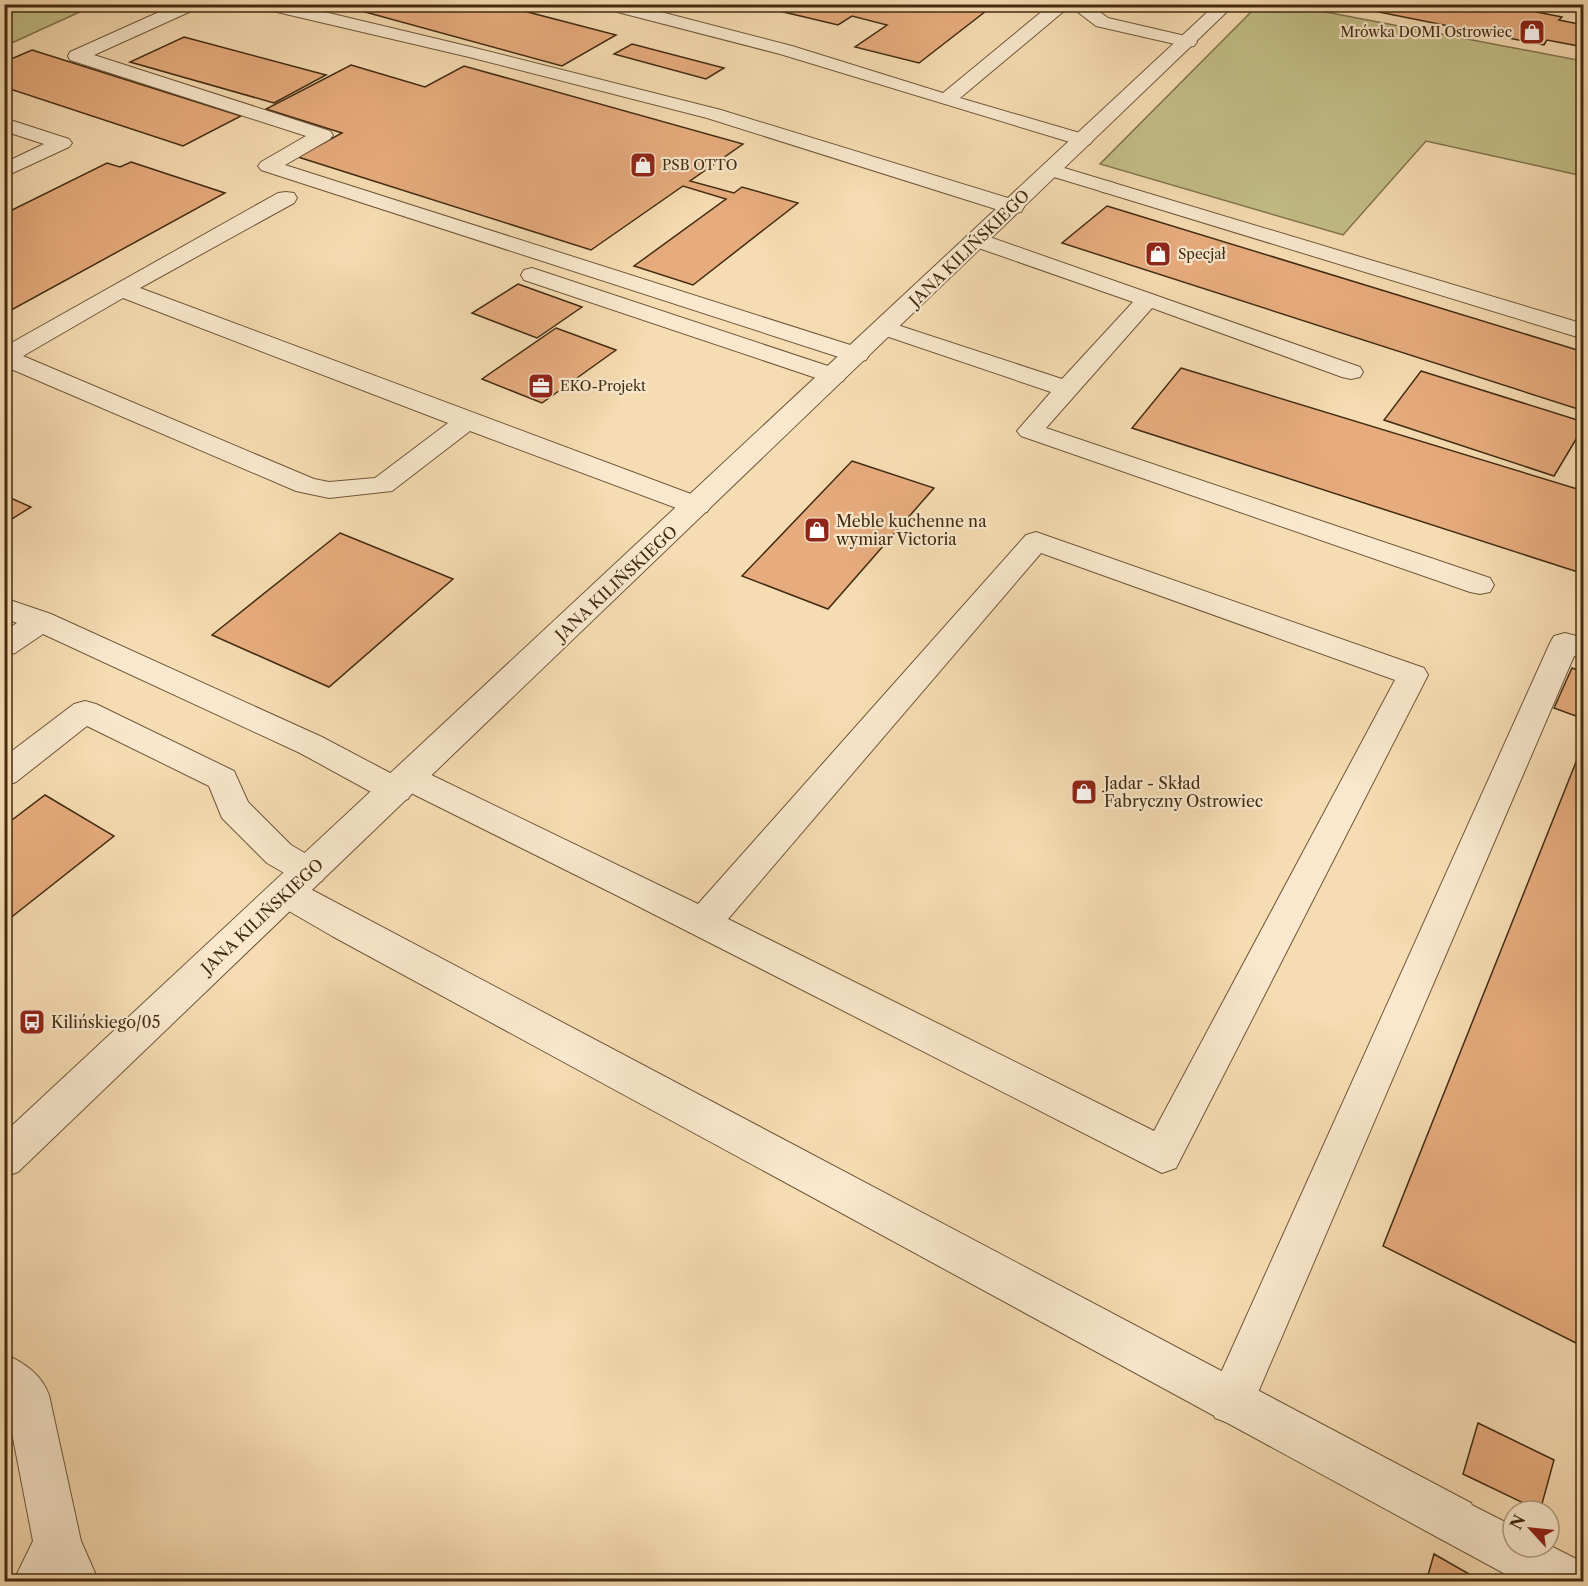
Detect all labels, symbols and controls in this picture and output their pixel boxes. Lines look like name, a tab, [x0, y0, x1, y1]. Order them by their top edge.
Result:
shop icon: Mrówka DOMI Ostrowiec	[1517, 17, 1547, 47]
place label: Mrówka DOMI Ostrowiec	[1340, 23, 1512, 41]
shop icon: PSB OTTO	[628, 150, 658, 180]
place label: PSB OTTO	[662, 156, 737, 174]
street label: JANA KILIŃSKIEGO	[902, 185, 1033, 313]
shop icon: Specjał	[1143, 239, 1173, 269]
place label: Specjał	[1178, 245, 1227, 263]
office icon: EKO-Projekt	[526, 371, 556, 401]
place label: EKO-Projekt	[560, 377, 646, 395]
place label: Meble kuchenne na wymiar Victoria	[835, 511, 987, 549]
shop icon: Meble kuchenne na wymiar Victoria	[802, 515, 832, 545]
street label: JANA KILIŃSKIEGO	[548, 520, 681, 647]
place label: Jadar - Skład Fabryczny Ostrowiec	[1101, 773, 1263, 811]
shop icon: Jadar - Skład Fabryczny Ostrowiec	[1069, 777, 1099, 807]
street label: JANA KILIŃSKIEGO	[194, 853, 327, 980]
bus stop icon: Kilińskiego/05	[17, 1007, 47, 1037]
place label: Kilińskiego/05	[51, 1012, 160, 1032]
north arrow	[1501, 1499, 1561, 1559]
text: N	[1506, 1511, 1530, 1533]

